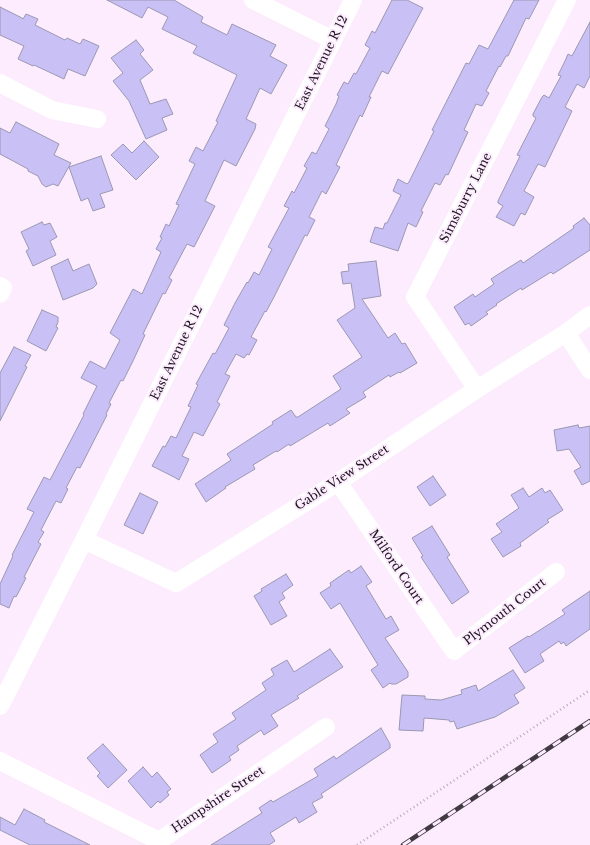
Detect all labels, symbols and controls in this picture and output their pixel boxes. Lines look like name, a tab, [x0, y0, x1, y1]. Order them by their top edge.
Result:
street label: East Avenue R 12	[293, 13, 351, 113]
street label: Simsburry Lane	[437, 151, 495, 245]
street label: East Avenue R 12	[148, 303, 206, 403]
street label: Gable View Street	[292, 442, 392, 514]
street label: Milford Court	[366, 527, 426, 607]
street label: Plymouth Court	[461, 575, 549, 649]
street label: Hampshire Street	[169, 764, 267, 836]

